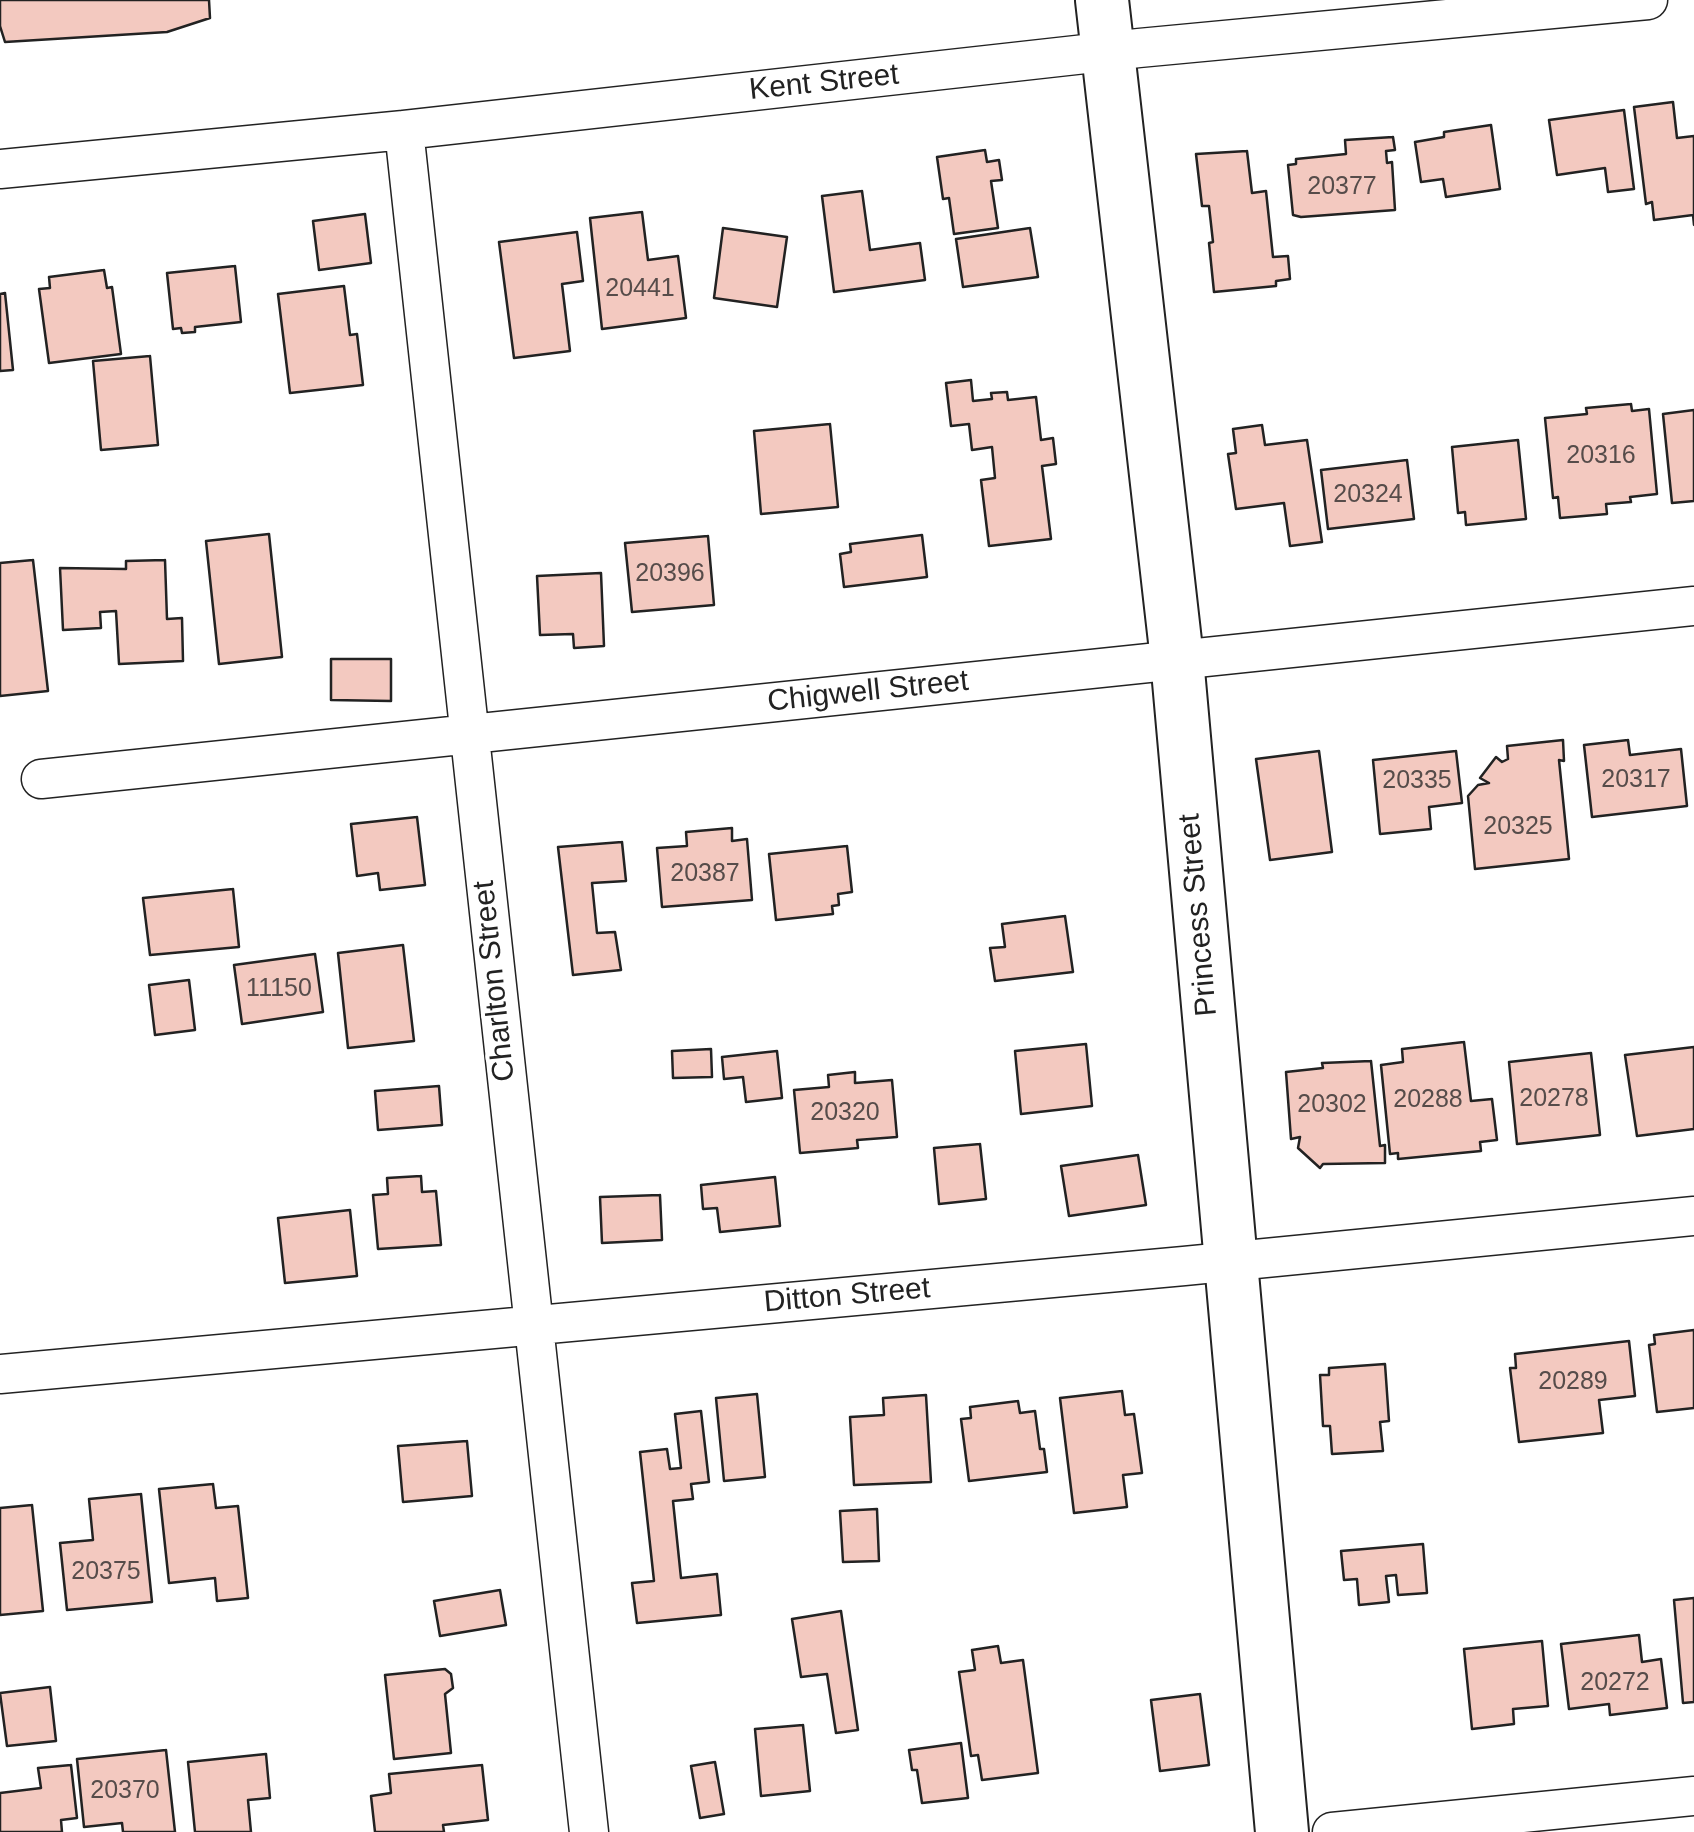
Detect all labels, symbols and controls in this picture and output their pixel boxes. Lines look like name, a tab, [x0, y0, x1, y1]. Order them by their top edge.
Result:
street label: Kent Street	[747, 57, 901, 109]
house number: 20377	[1307, 172, 1377, 202]
house number: 20441	[605, 274, 675, 304]
house number: 20316	[1566, 441, 1636, 471]
house number: 20324	[1333, 480, 1403, 510]
house number: 20396	[635, 559, 705, 589]
street label: Chigwell Street	[766, 664, 970, 720]
house number: 20317	[1601, 765, 1671, 795]
house number: 20335	[1382, 766, 1452, 796]
street label: Princess Street	[1172, 812, 1226, 1018]
house number: 20325	[1483, 812, 1553, 842]
house number: 20387	[670, 859, 740, 889]
street label: Charlton Street	[467, 879, 523, 1083]
house number: 11150	[246, 974, 312, 1004]
house number: 20278	[1519, 1084, 1589, 1114]
house number: 20288	[1393, 1085, 1463, 1115]
house number: 20302	[1297, 1090, 1367, 1120]
house number: 20320	[810, 1098, 880, 1128]
street label: Ditton Street	[762, 1271, 932, 1321]
house number: 20289	[1538, 1367, 1608, 1397]
house number: 20375	[71, 1557, 141, 1587]
house number: 20272	[1580, 1668, 1650, 1698]
house number: 20370	[90, 1776, 160, 1806]

